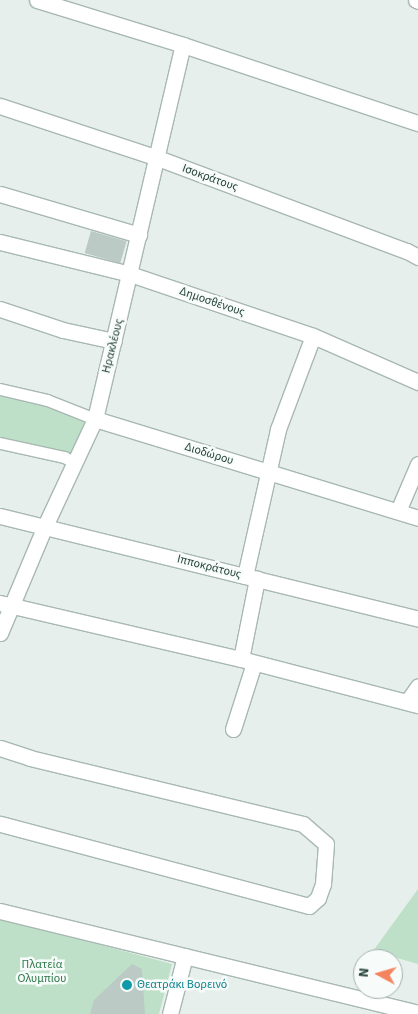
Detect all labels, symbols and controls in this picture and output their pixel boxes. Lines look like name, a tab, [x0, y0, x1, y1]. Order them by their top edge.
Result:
street label: Ισοκράτους	[180, 161, 240, 195]
street label: Δημοσθένους	[177, 284, 247, 320]
street label: Ηρακλέους	[99, 317, 127, 375]
street label: Διοδώρου	[183, 440, 235, 468]
street label: Ιπποκράτους	[175, 552, 243, 582]
north arrow	[353, 949, 403, 999]
park label: Πλατεία Ολυμπίου	[18, 958, 66, 986]
text: N	[354, 967, 375, 978]
place label: Θεατράκι Βορεινό	[137, 978, 227, 992]
marker: Θεατράκι Βορεινό	[121, 979, 133, 991]

